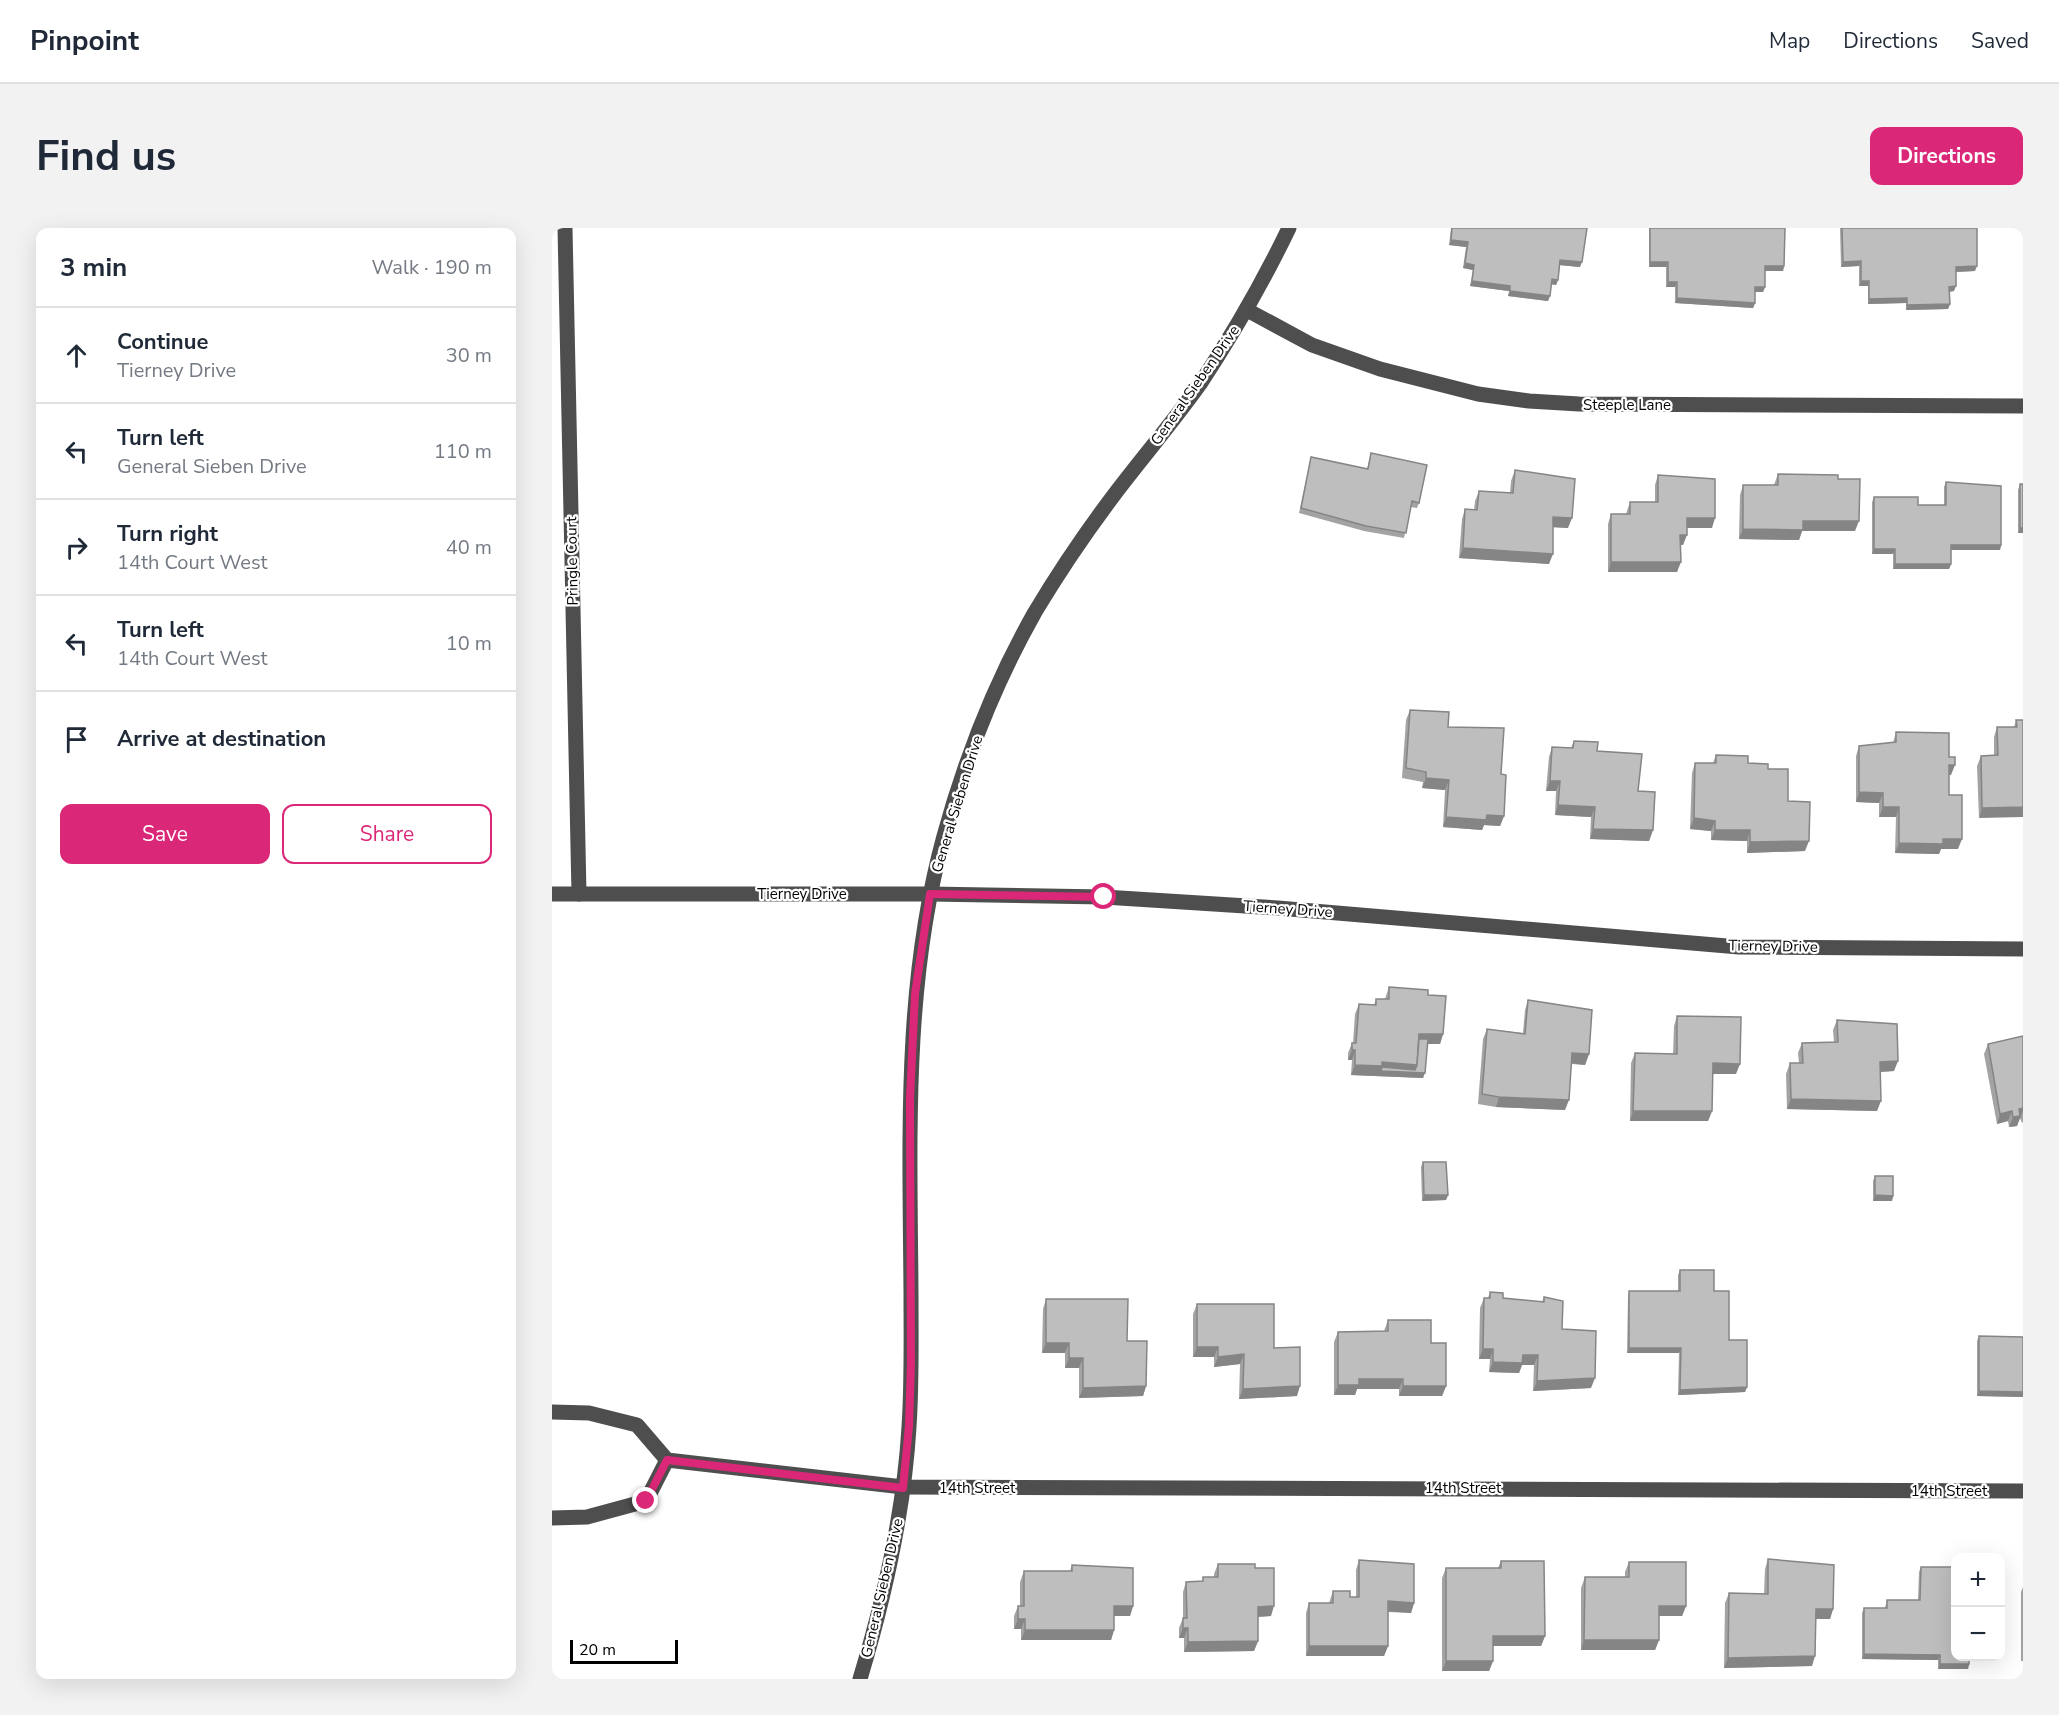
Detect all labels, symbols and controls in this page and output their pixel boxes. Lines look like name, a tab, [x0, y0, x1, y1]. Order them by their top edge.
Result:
text: Pinpoint	[30, 22, 139, 60]
text: Map	[1769, 27, 1810, 55]
text: Directions	[1843, 27, 1938, 55]
text: Saved	[1971, 27, 2029, 55]
button: Directions	[1870, 127, 2023, 185]
text: Find us	[36, 128, 176, 185]
text: 3 min	[60, 250, 127, 285]
text: Walk · 190 m	[372, 254, 492, 281]
street label: General Sieben Drive	[1146, 321, 1244, 449]
text: Continue	[117, 327, 208, 357]
icon: ahead	[60, 339, 93, 372]
text: 30 m	[446, 342, 492, 369]
text: Tierney Drive	[117, 357, 236, 384]
street label: Steeple Lane	[1583, 395, 1671, 415]
text: Turn left	[117, 423, 204, 453]
icon: left	[60, 435, 93, 468]
text: 110 m	[434, 438, 492, 465]
text: General Sieben Drive	[117, 453, 307, 480]
street label: Pringle Court	[561, 516, 583, 606]
text: Turn right	[117, 519, 218, 549]
icon: right	[60, 531, 93, 564]
text: 40 m	[446, 534, 492, 561]
text: 14th Court West	[117, 549, 267, 576]
text: Turn left	[117, 615, 204, 645]
icon: left	[60, 627, 93, 660]
text: 10 m	[446, 630, 492, 657]
text: 14th Court West	[117, 645, 267, 672]
icon: arrive	[60, 723, 93, 756]
text: Arrive at destination	[117, 724, 326, 754]
street label: General Sieben Drive	[927, 733, 987, 875]
button: Save	[60, 804, 270, 864]
button: Share	[282, 804, 492, 864]
route start	[1090, 883, 1116, 909]
street label: Tierney Drive	[757, 884, 847, 904]
street label: Tierney Drive	[1243, 896, 1333, 922]
street label: Tierney Drive	[1728, 935, 1818, 957]
street label: 14th Street	[939, 1478, 1016, 1498]
street label: 14th Street	[1425, 1478, 1502, 1498]
street label: 14th Street	[1911, 1481, 1988, 1501]
route end	[632, 1487, 658, 1513]
street label: General Sieben Drive	[856, 1516, 908, 1660]
map controls	[1951, 1553, 2005, 1661]
button: +	[1951, 1553, 2005, 1607]
button: −	[1951, 1607, 2005, 1661]
scale bar	[570, 1637, 678, 1664]
text: 20 m	[579, 1639, 616, 1661]

